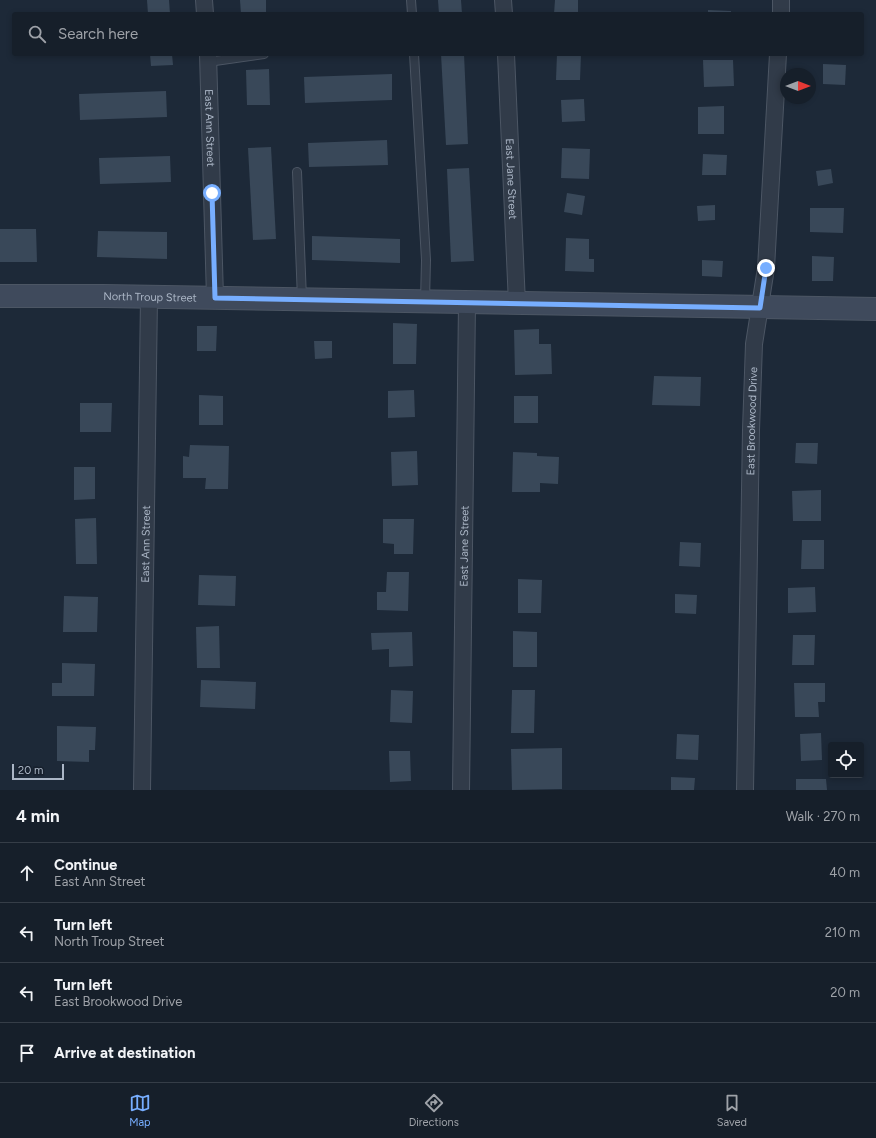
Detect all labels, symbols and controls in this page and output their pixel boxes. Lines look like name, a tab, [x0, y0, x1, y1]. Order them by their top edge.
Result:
search box	[12, 12, 864, 56]
icon: search	[26, 23, 48, 45]
text: Search here	[58, 25, 138, 43]
north arrow	[780, 68, 816, 104]
street label: East Ann Street	[202, 89, 217, 167]
street label: East Jane Street	[503, 138, 519, 220]
route start	[203, 184, 221, 202]
route end	[757, 259, 775, 277]
street label: North Troup Street	[103, 290, 197, 305]
street label: East Brookwood Drive	[744, 367, 760, 475]
street label: East Ann Street	[139, 505, 153, 583]
street label: East Jane Street	[458, 505, 472, 587]
map controls	[828, 742, 864, 778]
button: locate	[828, 742, 864, 778]
scale bar	[12, 762, 64, 781]
text: 20 m	[18, 764, 43, 777]
text: 4 min	[16, 806, 60, 826]
text: Walk · 270 m	[786, 809, 860, 824]
text: Continue	[54, 856, 117, 874]
icon: ahead	[16, 862, 38, 884]
text: 40 m	[829, 865, 860, 880]
text: East Ann Street	[54, 874, 145, 889]
text: Turn left	[54, 916, 112, 934]
icon: left	[16, 922, 38, 944]
text: 210 m	[825, 925, 860, 940]
text: North Troup Street	[54, 934, 164, 949]
text: Turn left	[54, 976, 112, 994]
icon: left	[16, 982, 38, 1004]
text: 20 m	[830, 985, 860, 1000]
text: East Brookwood Drive	[54, 994, 182, 1009]
icon: arrive	[16, 1042, 38, 1064]
text: Arrive at destination	[54, 1044, 195, 1062]
tab: Map	[129, 1092, 151, 1129]
tab: Directions	[409, 1092, 459, 1129]
tab: Saved	[717, 1092, 747, 1129]

